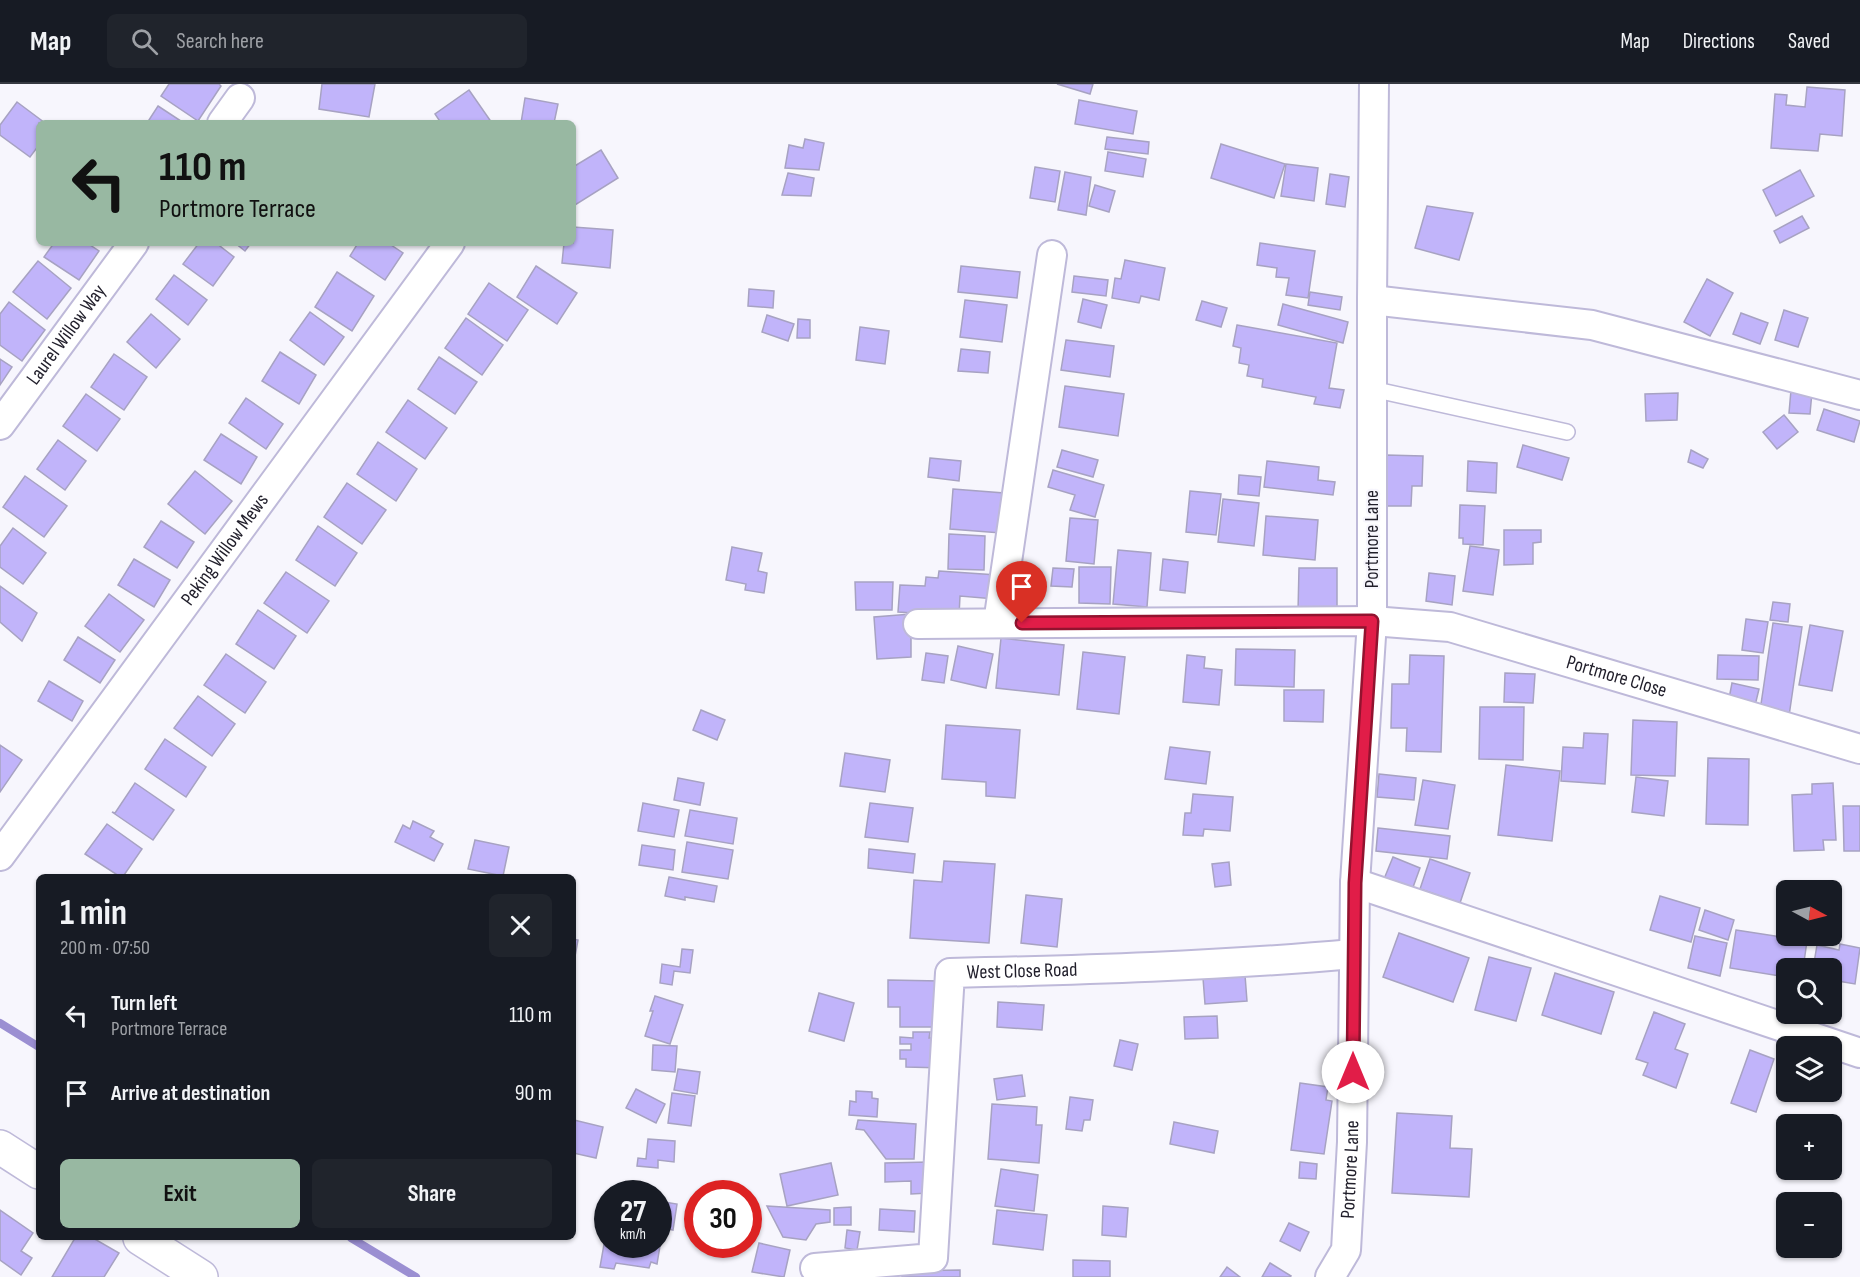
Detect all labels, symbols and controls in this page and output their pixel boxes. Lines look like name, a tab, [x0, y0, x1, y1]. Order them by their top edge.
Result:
search box	[107, 14, 527, 68]
text: Map	[30, 25, 71, 58]
icon: search	[128, 25, 161, 58]
text: Search here	[176, 28, 264, 55]
text: Map	[1620, 29, 1650, 54]
text: Directions	[1683, 29, 1755, 54]
text: Saved	[1788, 29, 1830, 54]
text: 110 m	[159, 142, 246, 193]
icon: left	[60, 144, 138, 222]
text: Portmore Terrace	[159, 193, 316, 225]
street label: Laurel Willow Way	[22, 280, 111, 390]
street label: Peking Willow Mews	[176, 489, 274, 610]
street label: Portmore Lane	[1360, 490, 1384, 588]
pin	[996, 561, 1047, 623]
icon: arrive	[1005, 570, 1038, 603]
street label: Portmore Close	[1563, 650, 1670, 703]
north arrow	[1776, 880, 1842, 946]
map controls	[1776, 880, 1842, 1258]
text: 1 min	[60, 892, 127, 935]
button: close	[489, 894, 552, 957]
text: 200 m · 07:50	[60, 936, 150, 960]
street label: West Close Road	[966, 958, 1078, 985]
button: search	[1776, 958, 1842, 1024]
text: Turn left	[111, 990, 177, 1017]
icon: left	[60, 999, 93, 1032]
text: 110 m	[509, 1002, 552, 1029]
text: Portmore Terrace	[111, 1017, 227, 1041]
button: layers	[1776, 1036, 1842, 1102]
position arrow	[1321, 1040, 1385, 1104]
icon: arrive	[60, 1077, 93, 1110]
text: Arrive at destination	[111, 1080, 270, 1107]
text: 90 m	[515, 1080, 552, 1107]
button: +	[1776, 1114, 1842, 1180]
street label: Portmore Lane	[1336, 1120, 1364, 1219]
button: Exit	[60, 1159, 300, 1228]
button: Share	[312, 1159, 552, 1228]
speed limit sign: 30	[684, 1180, 762, 1258]
button: −	[1776, 1192, 1842, 1258]
text: 27	[620, 1194, 646, 1230]
text: km/h	[620, 1225, 646, 1244]

